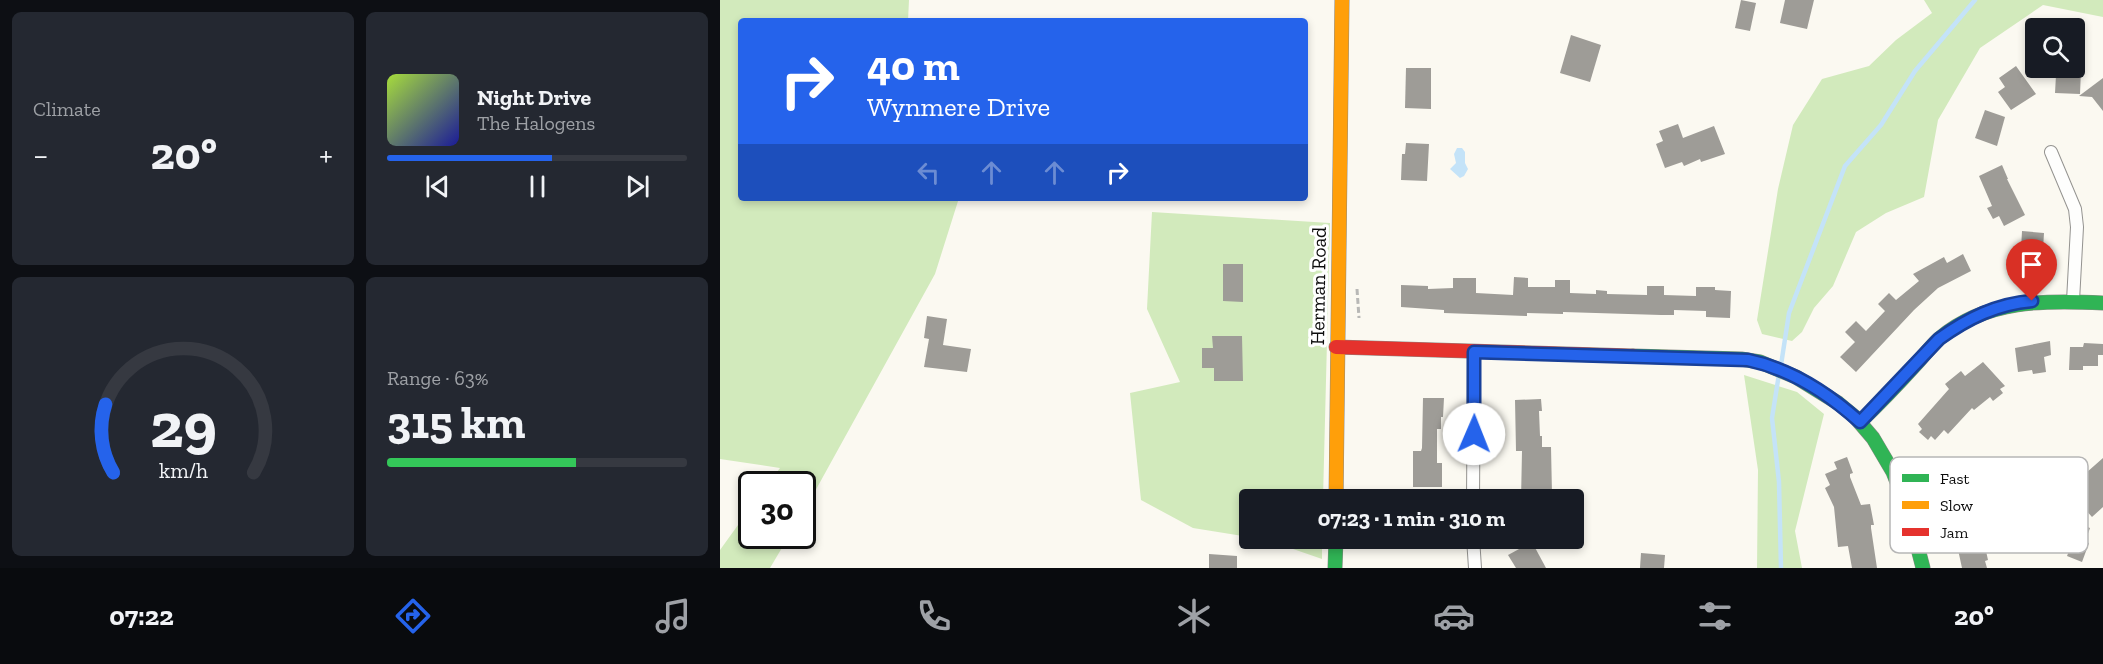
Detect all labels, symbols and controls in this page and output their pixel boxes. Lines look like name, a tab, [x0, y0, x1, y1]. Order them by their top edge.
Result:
map controls	[2025, 18, 2085, 78]
button: search	[2025, 18, 2085, 78]
text: 40 m	[867, 40, 960, 91]
icon: right	[768, 42, 846, 120]
text: Night Drive	[477, 84, 591, 111]
text: Wynmere Drive	[867, 91, 1050, 123]
text: Climate	[33, 97, 101, 121]
text: The Halogens	[477, 111, 595, 135]
text: 20°	[151, 127, 217, 181]
text: −	[33, 135, 48, 174]
text: +	[319, 135, 333, 174]
icon: left	[912, 156, 945, 189]
icon: ahead	[975, 156, 1008, 189]
icon: ahead	[1038, 156, 1071, 189]
icon: right	[1101, 156, 1134, 189]
icon: previous	[421, 170, 454, 203]
icon: pause	[521, 170, 554, 203]
icon: next	[621, 170, 654, 203]
street label: Herman Road	[1305, 227, 1331, 345]
pin	[2006, 239, 2057, 301]
icon: arrive	[2015, 248, 2048, 281]
text: Range · 63%	[387, 366, 488, 390]
text: 29	[150, 388, 216, 463]
text: 315 km	[387, 396, 525, 450]
position arrow	[1442, 402, 1506, 466]
legend	[1890, 457, 2088, 553]
text: km/h	[159, 459, 207, 484]
text: Fast	[1940, 469, 1969, 488]
speed limit sign: 30	[738, 471, 816, 549]
text: Slow	[1940, 496, 1974, 515]
text: 07:23 · 1 min · 310 m	[1318, 505, 1505, 532]
text: Jam	[1940, 523, 1969, 542]
icon: directions	[392, 595, 434, 637]
icon: music	[652, 595, 694, 637]
icon: phone	[913, 595, 955, 637]
icon: climate	[1173, 595, 1215, 637]
icon: car	[1433, 595, 1475, 637]
icon: filters	[1694, 595, 1736, 637]
text: 07:22	[109, 600, 174, 632]
text: 20°	[1954, 600, 1994, 632]

